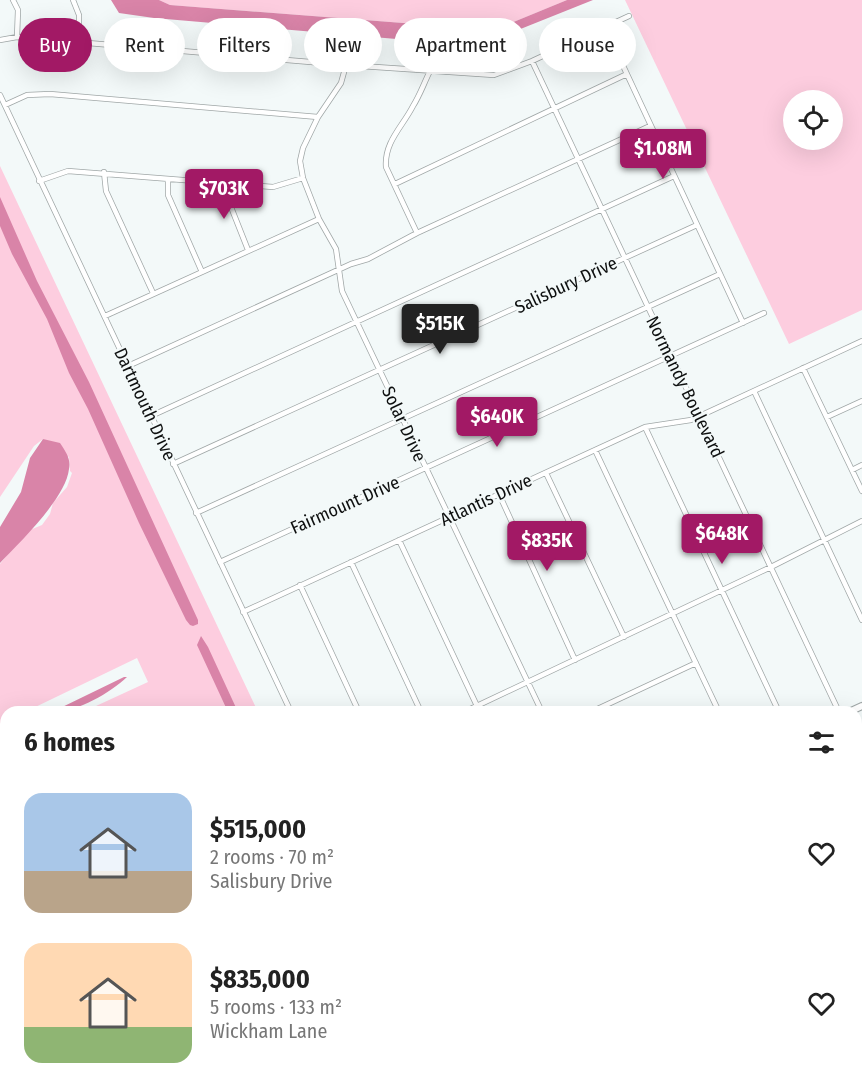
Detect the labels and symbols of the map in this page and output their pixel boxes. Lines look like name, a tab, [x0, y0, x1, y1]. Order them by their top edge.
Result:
pin: $1.08M	[614, 129, 712, 180]
pin: $703K	[182, 169, 266, 220]
street label: Salisbury Drive	[511, 252, 621, 318]
pin: $515K	[398, 304, 482, 355]
street label: Normandy Boulevard	[641, 313, 729, 461]
street label: Dartmouth Drive	[109, 344, 181, 464]
street label: Solar Drive	[377, 383, 431, 465]
pin: $640K	[455, 397, 539, 448]
street label: Atlantis Drive	[437, 469, 535, 531]
street label: Fairmount Drive	[287, 471, 403, 539]
pin: $648K	[680, 514, 764, 565]
pin: $835K	[505, 521, 589, 572]

